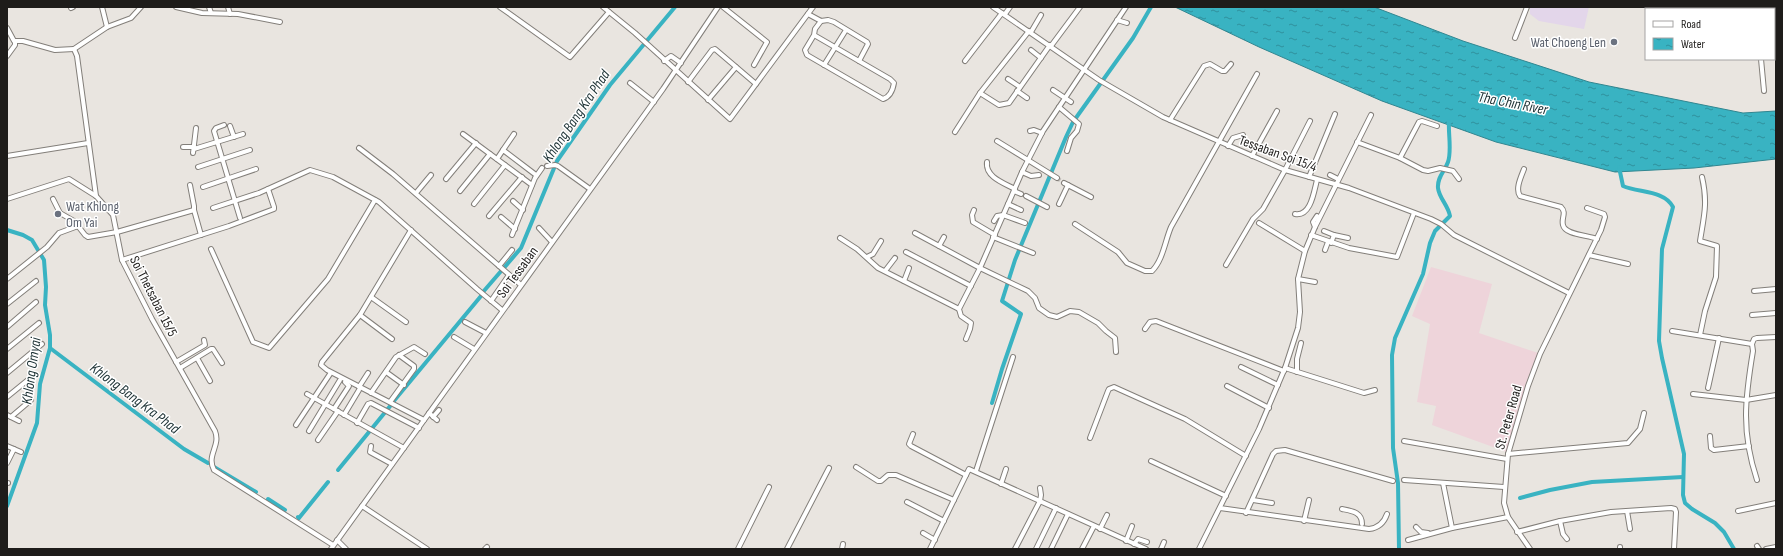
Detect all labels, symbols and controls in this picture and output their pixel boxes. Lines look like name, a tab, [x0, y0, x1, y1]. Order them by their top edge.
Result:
legend	[1645, 8, 1775, 60]
text: Road	[1681, 17, 1701, 32]
place label: Wat Choeng Len	[1531, 34, 1606, 51]
marker: Wat Choeng Len	[1609, 37, 1619, 47]
text: Water	[1681, 37, 1705, 52]
water label: Khlong Bang Kra Phad	[538, 66, 615, 166]
water label: Tha Chin River	[1476, 87, 1550, 120]
street label: Tessaban Soi 15/4	[1237, 132, 1319, 175]
place label: Wat Khlong Om Yai	[66, 198, 119, 231]
marker: Wat Khlong Om Yai	[53, 209, 63, 219]
street label: Soi Tessaban	[493, 243, 542, 301]
street label: Soi Thetsaban 15/5	[126, 253, 181, 340]
water label: Khlong Omyai	[17, 335, 46, 406]
water label: Khlong Bang Kra Phad	[86, 358, 184, 439]
street label: St. Peter Road	[1491, 383, 1526, 451]

